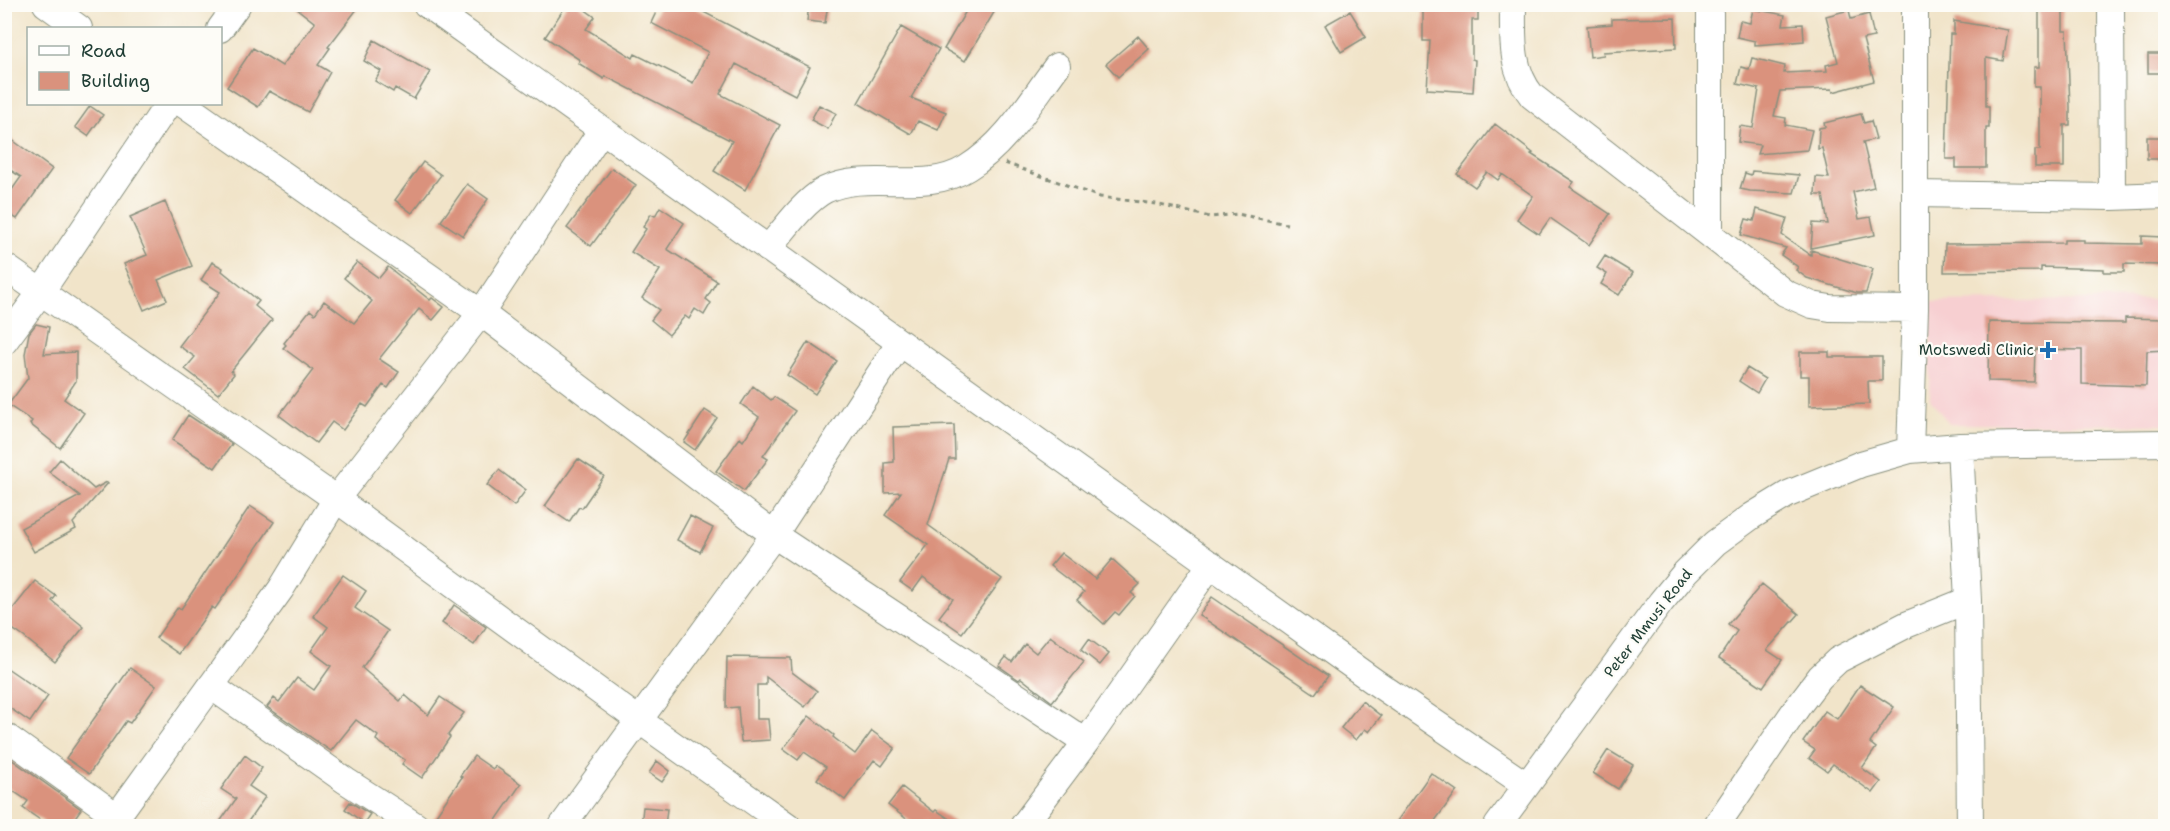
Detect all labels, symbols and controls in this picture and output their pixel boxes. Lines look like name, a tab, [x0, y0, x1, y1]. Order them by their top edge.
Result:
legend	[27, 27, 222, 105]
text: Road	[81, 39, 126, 63]
text: Building	[81, 69, 150, 93]
place label: Motswedi Clinic	[1919, 340, 2034, 360]
marker: Motswedi Clinic	[2039, 341, 2057, 359]
street label: Peter Mmusi Road	[1599, 564, 1697, 681]

